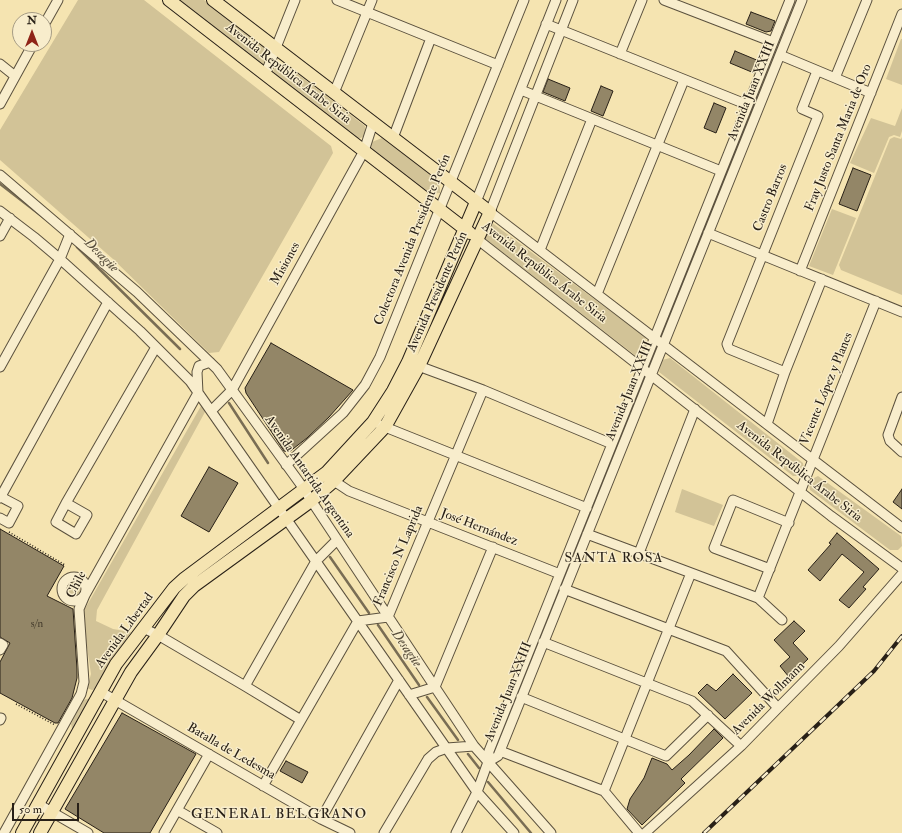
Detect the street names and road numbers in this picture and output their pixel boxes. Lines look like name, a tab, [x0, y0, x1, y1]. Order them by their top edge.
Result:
street label: Avenida República Árabe Siria	[222, 20, 354, 128]
street label: Avenida Juan XXIII	[725, 39, 779, 143]
street label: Fray Justo Santa Maria de Oro	[802, 62, 876, 214]
street label: Colectora Avenida Presidente Perón	[371, 152, 455, 328]
street label: Castro Barros	[750, 162, 792, 234]
street label: Avenida República Árabe Siria	[478, 219, 610, 327]
street label: Avenida Presidente Perón	[404, 229, 472, 355]
street label: Misiones	[268, 240, 304, 288]
street label: Vicente López y Planes	[797, 330, 857, 448]
street label: Avenida Juan XXIII	[603, 339, 657, 443]
street label: Avenida Antartida Argentina	[261, 413, 357, 541]
street label: Avenida República Árabe Siria	[733, 418, 865, 526]
street label: Francisco N Laprida	[371, 503, 427, 609]
street label: José Hernández	[438, 506, 520, 550]
street label: Chile	[64, 569, 90, 601]
street label: Avenida Libertad	[93, 590, 157, 672]
street label: Avenida Juan XXIII	[482, 640, 536, 744]
street label: Avenida Wollmann	[729, 659, 809, 739]
street label: Batalla de Ledesma	[184, 720, 278, 784]

